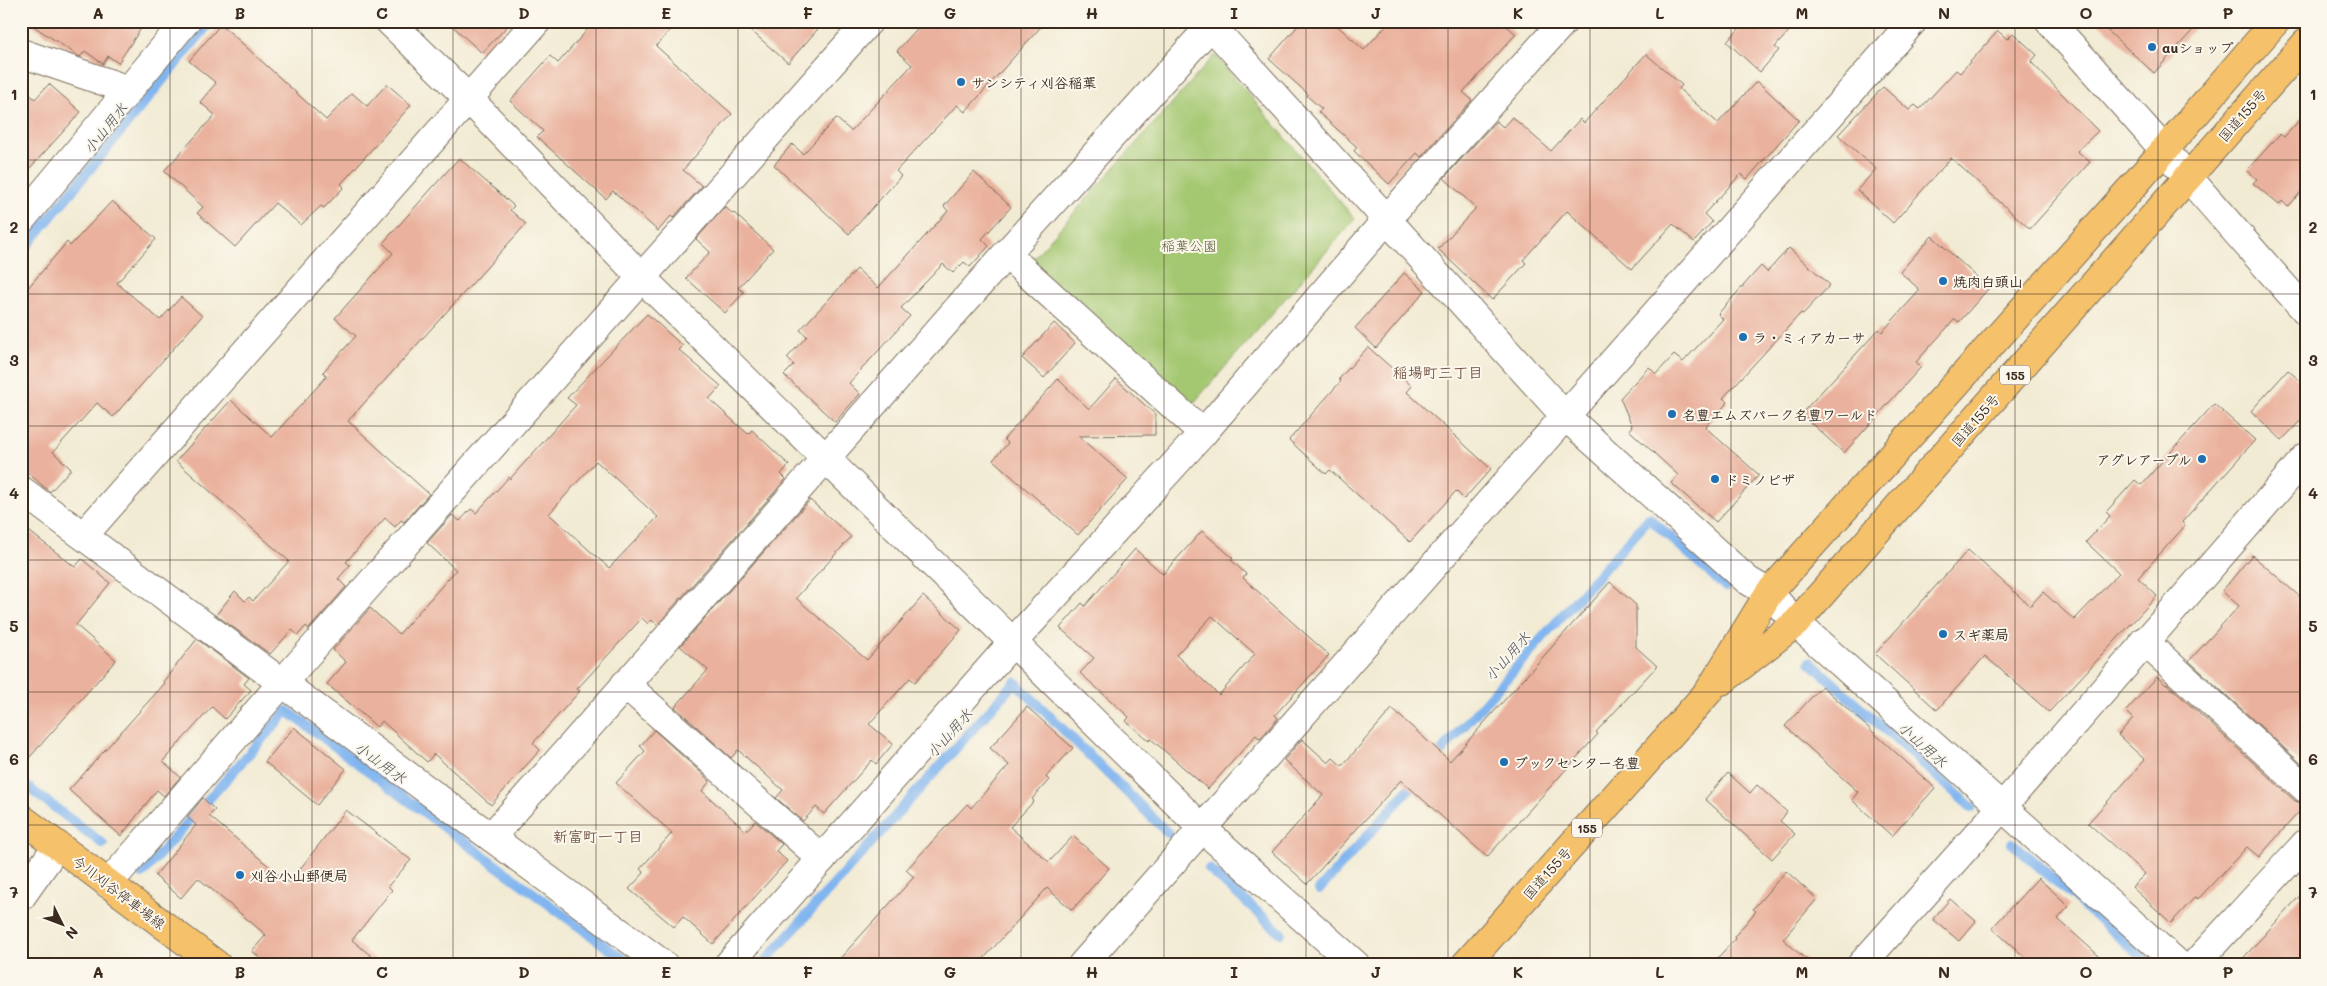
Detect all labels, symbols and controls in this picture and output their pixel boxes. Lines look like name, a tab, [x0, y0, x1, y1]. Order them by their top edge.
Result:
text: A	[92, 2, 104, 23]
text: B	[235, 2, 245, 23]
text: C	[376, 2, 388, 23]
text: D	[518, 2, 530, 23]
text: E	[661, 2, 671, 23]
text: F	[803, 2, 813, 23]
text: G	[944, 2, 956, 23]
text: H	[1086, 2, 1098, 23]
text: I	[1230, 2, 1238, 23]
text: J	[1371, 2, 1381, 23]
text: K	[1513, 2, 1523, 23]
text: L	[1655, 2, 1665, 23]
text: M	[1796, 2, 1808, 23]
text: N	[1938, 2, 1950, 23]
text: O	[2080, 2, 2093, 23]
text: P	[2223, 2, 2234, 23]
place label: auショップ	[2162, 38, 2234, 57]
marker: auショップ	[2146, 41, 2158, 53]
place label: サンシティ刈谷稲葉	[971, 73, 1096, 92]
marker: サンシティ刈谷稲葉	[955, 76, 967, 88]
text: 1	[10, 83, 18, 104]
text: 1	[2309, 83, 2317, 104]
street label: 国道155号	[2214, 84, 2270, 146]
water label: 小山用水	[78, 98, 132, 158]
text: 2	[10, 216, 19, 237]
text: 2	[2309, 216, 2318, 237]
park label: 稲葉公園	[1161, 236, 1217, 255]
place label: 焼肉白頭山	[1953, 272, 2023, 291]
marker: 焼肉白頭山	[1937, 275, 1949, 287]
place label: ラ・ミィアカーサ	[1753, 328, 1866, 347]
marker: ラ・ミィアカーサ	[1737, 331, 1749, 343]
text: 3	[9, 349, 19, 370]
text: 3	[2308, 349, 2318, 370]
district label: 稲場町三丁目	[1393, 362, 1483, 382]
road number: 155	[2000, 366, 2030, 384]
street label: 国道155号	[1947, 389, 2003, 451]
place label: 名豊エムズパーク名豊ワールド	[1682, 405, 1877, 424]
marker: 名豊エムズパーク名豊ワールド	[1666, 408, 1678, 420]
place label: アグレアーブル	[2097, 450, 2192, 469]
marker: アグレアーブル	[2196, 453, 2208, 465]
place label: ドミノピザ	[1725, 470, 1795, 489]
marker: ドミノピザ	[1709, 473, 1721, 485]
text: 4	[9, 482, 19, 503]
text: 4	[2308, 482, 2318, 503]
text: 5	[9, 615, 19, 636]
text: 5	[2308, 615, 2318, 636]
place label: スギ薬局	[1953, 625, 2009, 644]
water label: 小山用水	[1479, 627, 1535, 685]
marker: スギ薬局	[1937, 628, 1949, 640]
water label: 小山用水	[921, 704, 977, 762]
water label: 小山用水	[1894, 716, 1952, 772]
water label: 小山用水	[351, 736, 411, 788]
text: 6	[9, 748, 19, 769]
text: 6	[2308, 748, 2318, 769]
place label: ブックセンター名豊	[1514, 753, 1640, 772]
marker: ブックセンター名豊	[1498, 756, 1510, 768]
road number: 155	[1572, 818, 1602, 838]
district label: 新富町一丁目	[553, 826, 643, 846]
street label: 国道155号	[1518, 843, 1576, 903]
street label: 今川刈谷停車場線	[69, 851, 169, 933]
place label: 刈谷小山郵便局	[250, 866, 348, 885]
marker: 刈谷小山郵便局	[234, 869, 246, 881]
text: 7	[10, 881, 19, 902]
text: 7	[2309, 881, 2318, 902]
north arrow	[38, 898, 88, 948]
text: N	[61, 923, 83, 943]
text: A	[92, 961, 104, 982]
text: B	[235, 961, 245, 982]
text: C	[376, 961, 388, 982]
text: D	[518, 961, 530, 982]
text: E	[661, 961, 671, 982]
text: F	[803, 961, 813, 982]
text: G	[944, 961, 956, 982]
text: H	[1086, 961, 1098, 982]
text: I	[1230, 961, 1238, 982]
text: J	[1371, 961, 1381, 982]
text: K	[1513, 961, 1523, 982]
text: L	[1655, 961, 1665, 982]
text: M	[1796, 961, 1808, 982]
text: N	[1938, 961, 1950, 982]
text: O	[2080, 961, 2093, 982]
text: P	[2223, 961, 2234, 982]

